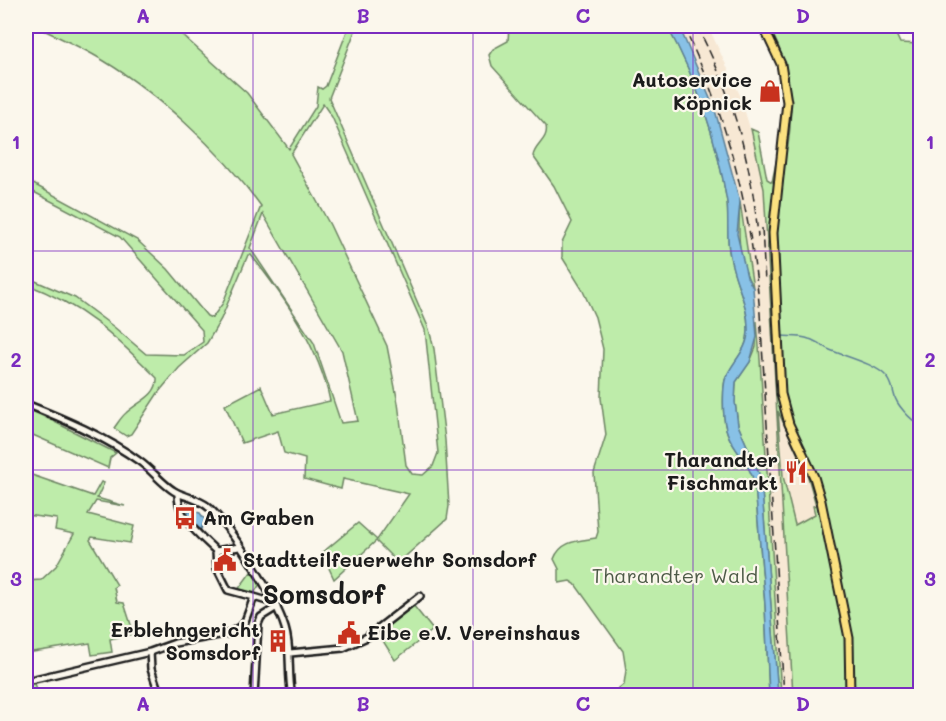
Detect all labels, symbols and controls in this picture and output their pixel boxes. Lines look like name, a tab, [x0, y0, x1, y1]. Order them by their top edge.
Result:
text: A	[136, 2, 150, 28]
text: B	[356, 2, 370, 28]
text: C	[576, 2, 591, 28]
text: D	[796, 2, 810, 28]
place label: Autoservice Köpnick	[632, 66, 752, 115]
shop icon: Autoservice Köpnick	[757, 78, 783, 104]
text: 1	[12, 128, 20, 154]
text: 1	[926, 128, 934, 154]
text: 2	[10, 346, 22, 372]
text: 2	[924, 346, 936, 372]
place label: Tharandter Fischmarkt	[664, 446, 778, 495]
restaurant icon: Tharandter Fischmarkt	[783, 459, 809, 485]
place label: Am Graben	[203, 504, 314, 530]
bus stop icon: Am Graben	[172, 505, 198, 531]
place label: Stadtteilfeuerwehr Somsdorf	[243, 546, 537, 572]
public building icon: Stadtteilfeuerwehr Somsdorf	[212, 547, 238, 573]
park label: Tharandter Wald	[592, 562, 758, 588]
text: 3	[10, 565, 22, 591]
text: 3	[924, 565, 936, 591]
district label: Somsdorf	[263, 577, 386, 611]
place label: Erblehngericht Somsdorf	[110, 616, 260, 665]
place label: Eibe e.V. Vereinshaus	[367, 619, 580, 645]
public building icon: Eibe e.V. Vereinshaus	[336, 620, 362, 646]
building icon: Erblehngericht Somsdorf	[265, 628, 291, 654]
text: A	[136, 690, 150, 716]
text: B	[356, 690, 370, 716]
text: C	[576, 690, 591, 716]
text: D	[796, 690, 810, 716]

